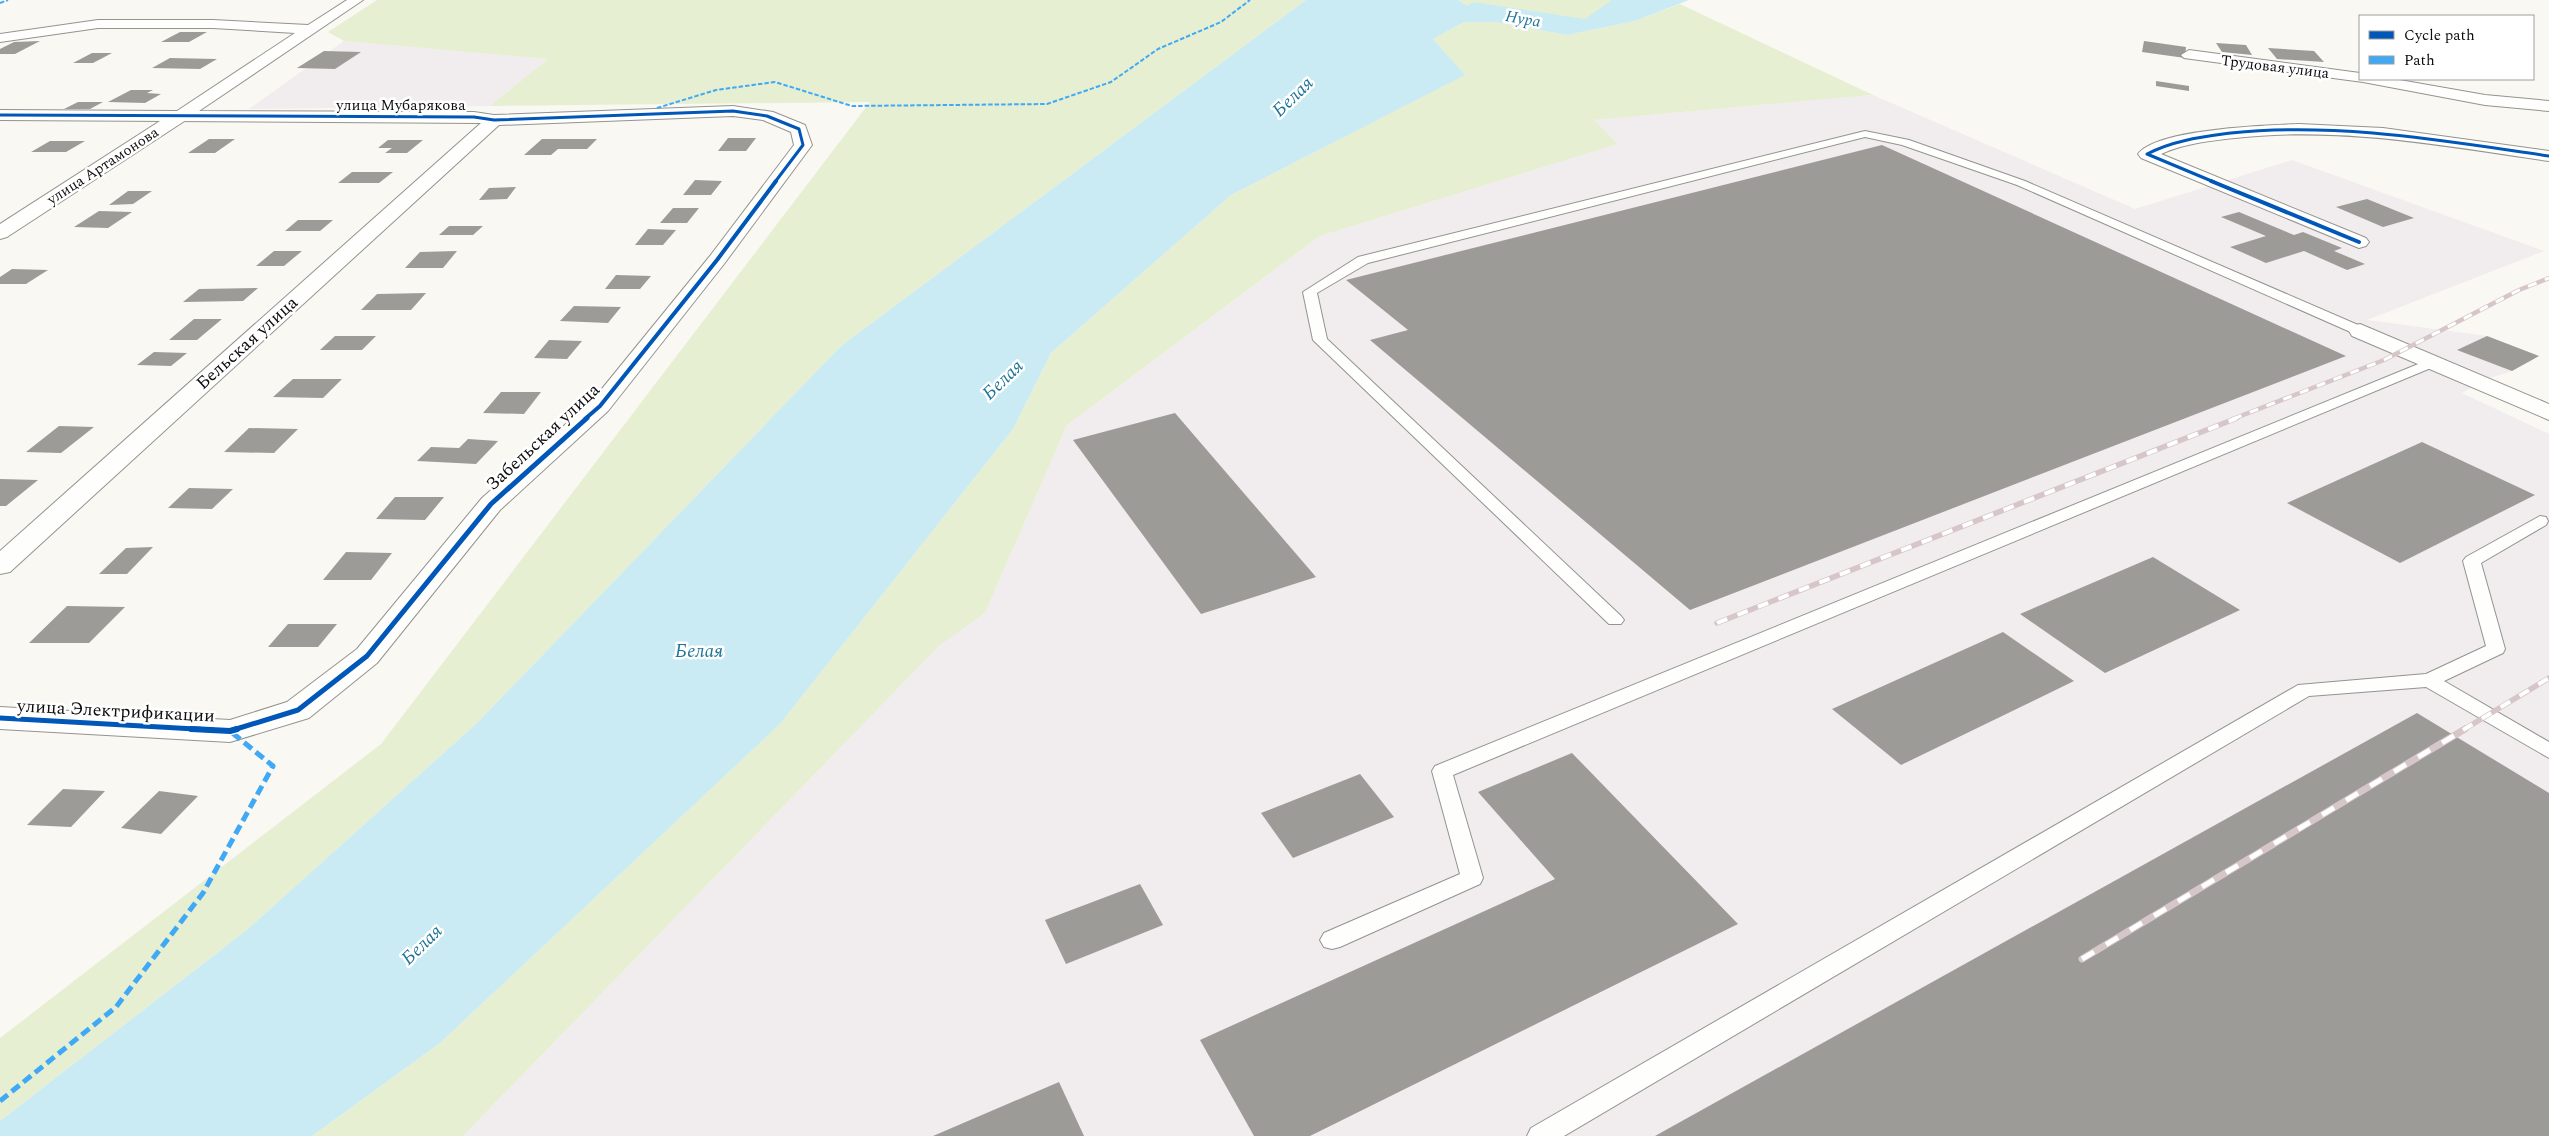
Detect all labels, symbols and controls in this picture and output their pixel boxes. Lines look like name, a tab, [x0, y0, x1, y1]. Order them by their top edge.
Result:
water label: Нура	[1503, 4, 1543, 34]
legend	[2359, 15, 2534, 80]
text: Cycle path	[2404, 24, 2475, 47]
street label: Трудовая улица	[2220, 49, 2331, 85]
text: Path	[2404, 49, 2435, 72]
water label: Белая	[1266, 70, 1320, 124]
street label: улица Мубарякова	[335, 94, 466, 117]
street label: улица Артамонова	[42, 121, 164, 211]
street label: Бельская улица	[190, 290, 304, 396]
water label: Белая	[976, 353, 1030, 407]
street label: Забельская улица	[480, 377, 606, 497]
water label: Белая	[675, 637, 723, 666]
street label: улица Электрификации	[15, 692, 216, 730]
water label: Белая	[395, 918, 449, 972]

